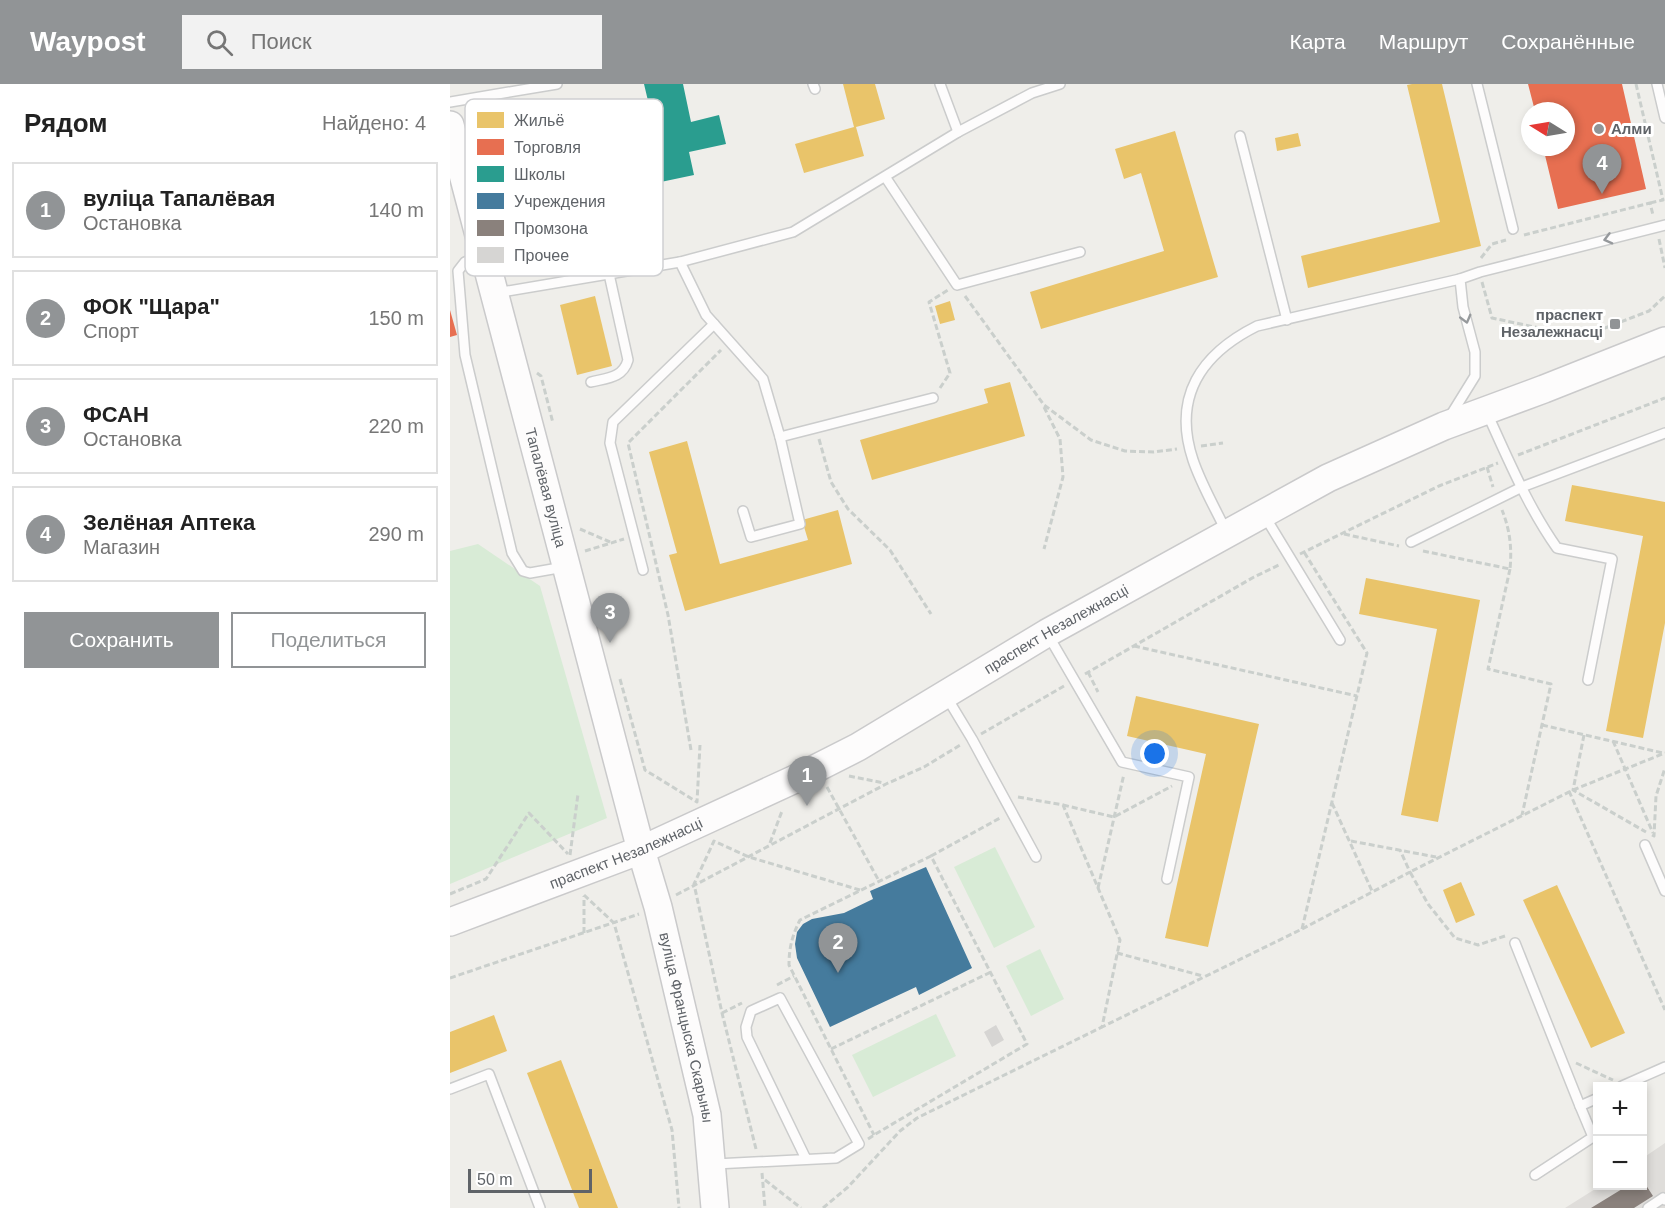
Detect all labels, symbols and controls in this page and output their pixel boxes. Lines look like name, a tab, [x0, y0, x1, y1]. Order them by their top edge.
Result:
search box	[182, 15, 602, 69]
text: Waypost	[30, 26, 146, 57]
icon: search	[203, 26, 236, 59]
text: Поиск	[251, 29, 312, 54]
text: Карта	[1290, 30, 1346, 53]
text: Маршрут	[1379, 30, 1468, 53]
text: Сохранённые	[1501, 30, 1635, 53]
legend	[465, 99, 663, 276]
north arrow	[1521, 102, 1575, 156]
text: Рядом	[24, 108, 107, 138]
text: Найдено: 4	[322, 112, 426, 134]
text: Жильё	[514, 112, 564, 129]
place label: Алми	[1611, 120, 1652, 137]
marker: Алми	[1592, 122, 1606, 136]
text: Торговля	[514, 139, 581, 156]
pin: 4	[1582, 144, 1622, 194]
text: Школы	[514, 166, 565, 183]
text: вуліца Тапалёвая	[83, 186, 275, 211]
text: Учреждения	[514, 193, 606, 210]
text: 1	[40, 199, 51, 221]
text: 140 m	[368, 199, 424, 221]
text: Остановка	[83, 212, 182, 234]
text: Промзона	[514, 220, 588, 237]
one-way arrow	[1604, 232, 1614, 245]
text: Прочее	[514, 247, 569, 264]
text: ФОК "Щара"	[83, 294, 220, 319]
place label: праспект Незалежнасці	[1501, 306, 1603, 340]
text: 2	[40, 307, 51, 329]
text: 150 m	[368, 307, 424, 329]
one-way arrow	[1459, 314, 1471, 324]
marker: праспект Незалежнасці	[1608, 317, 1622, 331]
text: Спорт	[83, 320, 139, 342]
text: ФСАН	[83, 402, 149, 427]
text: 3	[40, 415, 51, 437]
text: 220 m	[368, 415, 424, 437]
street label: Тапалёвая вуліца	[522, 426, 570, 550]
text: Остановка	[83, 428, 182, 450]
text: Зелёная Аптека	[83, 510, 255, 535]
text: 4	[40, 523, 51, 545]
text: 290 m	[368, 523, 424, 545]
text: Магазин	[83, 536, 160, 558]
street label: праспект Незалежнасці	[981, 581, 1131, 677]
pin: 3	[590, 594, 630, 643]
button: Сохранить	[24, 612, 219, 668]
button: Поделиться	[231, 612, 426, 668]
your location	[1140, 739, 1169, 768]
pin: 1	[788, 756, 826, 806]
street label: праспект Незалежнасці	[547, 814, 705, 892]
pin: 2	[818, 924, 858, 973]
street label: вуліца Францыска Скарыны	[656, 931, 717, 1123]
map controls	[1593, 1082, 1647, 1190]
button: +	[1593, 1082, 1647, 1136]
button: −	[1593, 1136, 1647, 1190]
scale bar	[468, 1166, 592, 1194]
text: 50 m	[477, 1171, 513, 1188]

